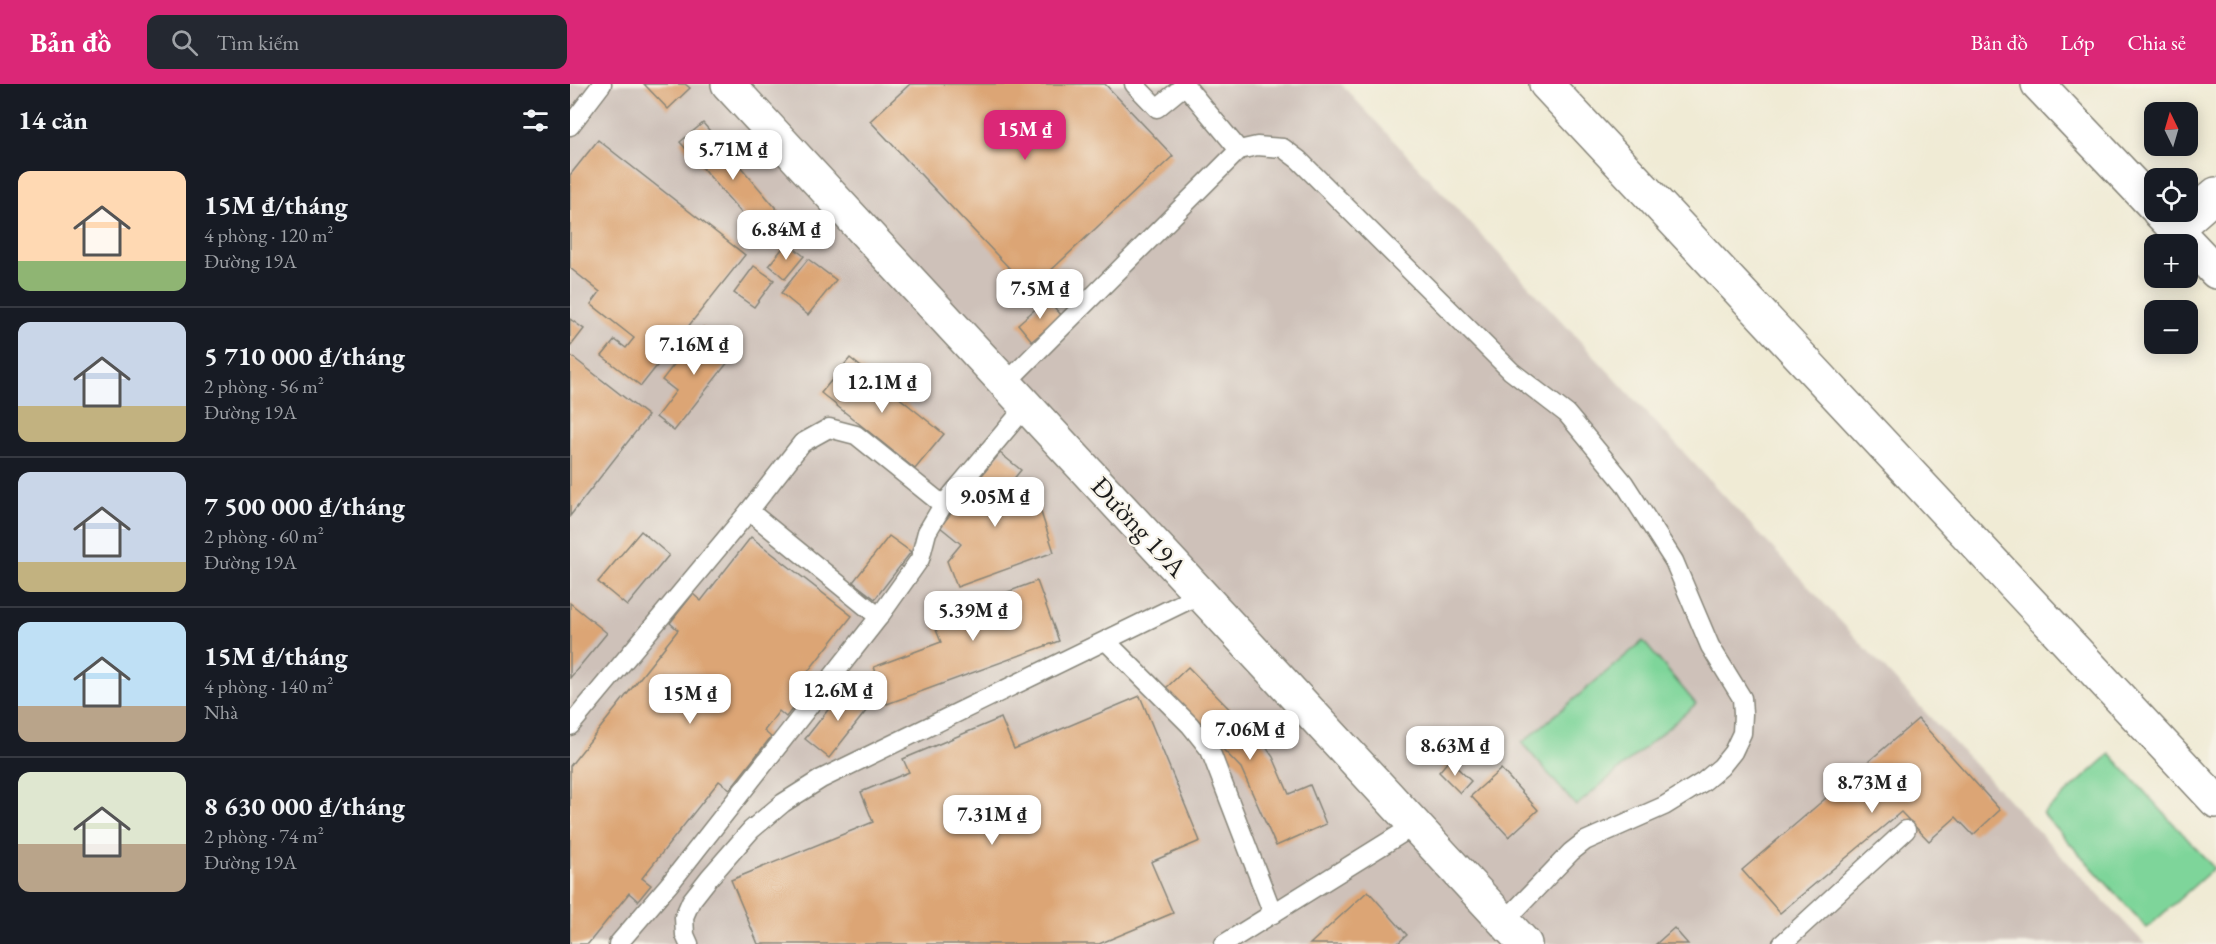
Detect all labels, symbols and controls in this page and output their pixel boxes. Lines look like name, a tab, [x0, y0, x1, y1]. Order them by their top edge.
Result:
search box	[147, 15, 567, 69]
text: Bản đồ	[30, 24, 111, 60]
icon: search	[168, 26, 201, 59]
text: Tìm kiếm	[216, 28, 299, 57]
text: Bản đồ	[1971, 29, 2028, 56]
text: Lớp	[2061, 29, 2095, 56]
text: Chia sẻ	[2128, 29, 2186, 56]
north arrow	[2144, 102, 2198, 156]
map controls	[2144, 102, 2198, 354]
text: 14 căn	[18, 103, 88, 137]
icon: filters	[519, 104, 552, 137]
pin: 15M ₫	[983, 110, 1067, 161]
text: 15M ₫	[998, 116, 1052, 142]
pin: 5.71M ₫	[678, 130, 788, 181]
text: 5.71M ₫	[698, 136, 768, 162]
button: locate	[2144, 168, 2198, 222]
text: 15M ₫/tháng	[204, 188, 348, 222]
icon: home	[66, 195, 138, 267]
pin: 6.84M ₫	[731, 210, 841, 261]
text: 6.84M ₫	[751, 216, 821, 242]
text: 4 phòng · 120 m²	[204, 222, 334, 248]
button: +	[2144, 234, 2198, 288]
text: Đường 19A	[204, 248, 297, 274]
pin: 7.5M ₫	[991, 269, 1089, 320]
text: 7.5M ₫	[1010, 275, 1070, 301]
button: −	[2144, 300, 2198, 354]
pin: 7.16M ₫	[639, 325, 749, 376]
text: 7.16M ₫	[659, 331, 729, 357]
text: 5 710 000 ₫/tháng	[204, 339, 405, 373]
icon: home	[66, 346, 138, 418]
pin: 12.1M ₫	[827, 363, 937, 414]
text: 12.1M ₫	[847, 369, 917, 395]
text: 2 phòng · 56 m²	[204, 373, 324, 399]
text: Đường 19A	[204, 399, 297, 425]
street label: Đường 19A	[1084, 469, 1195, 585]
pin: 9.05M ₫	[940, 477, 1050, 528]
text: 9.05M ₫	[960, 483, 1030, 509]
text: 7 500 000 ₫/tháng	[204, 489, 405, 523]
icon: home	[66, 496, 138, 568]
text: 2 phòng · 60 m²	[204, 523, 324, 549]
text: Đường 19A	[204, 549, 297, 575]
pin: 5.39M ₫	[918, 591, 1028, 642]
text: 5.39M ₫	[938, 597, 1008, 623]
text: 15M ₫/tháng	[204, 639, 348, 673]
icon: home	[66, 646, 138, 718]
pin: 12.6M ₫	[783, 671, 893, 722]
text: 4 phòng · 140 m²	[204, 673, 334, 699]
pin: 15M ₫	[648, 674, 732, 725]
text: 12.6M ₫	[803, 677, 873, 703]
text: 15M ₫	[663, 680, 717, 706]
text: Nhà	[204, 699, 238, 725]
pin: 7.06M ₫	[1195, 710, 1305, 761]
text: 7.06M ₫	[1215, 716, 1285, 742]
pin: 8.63M ₫	[1400, 726, 1510, 777]
text: 8.63M ₫	[1420, 732, 1490, 758]
pin: 8.73M ₫	[1817, 763, 1927, 814]
text: 8.73M ₫	[1837, 769, 1907, 795]
text: 8 630 000 ₫/tháng	[204, 789, 405, 823]
pin: 7.31M ₫	[937, 795, 1047, 846]
icon: home	[66, 796, 138, 868]
text: 7.31M ₫	[957, 801, 1027, 827]
text: 2 phòng · 74 m²	[204, 823, 324, 849]
text: Đường 19A	[204, 849, 297, 875]

